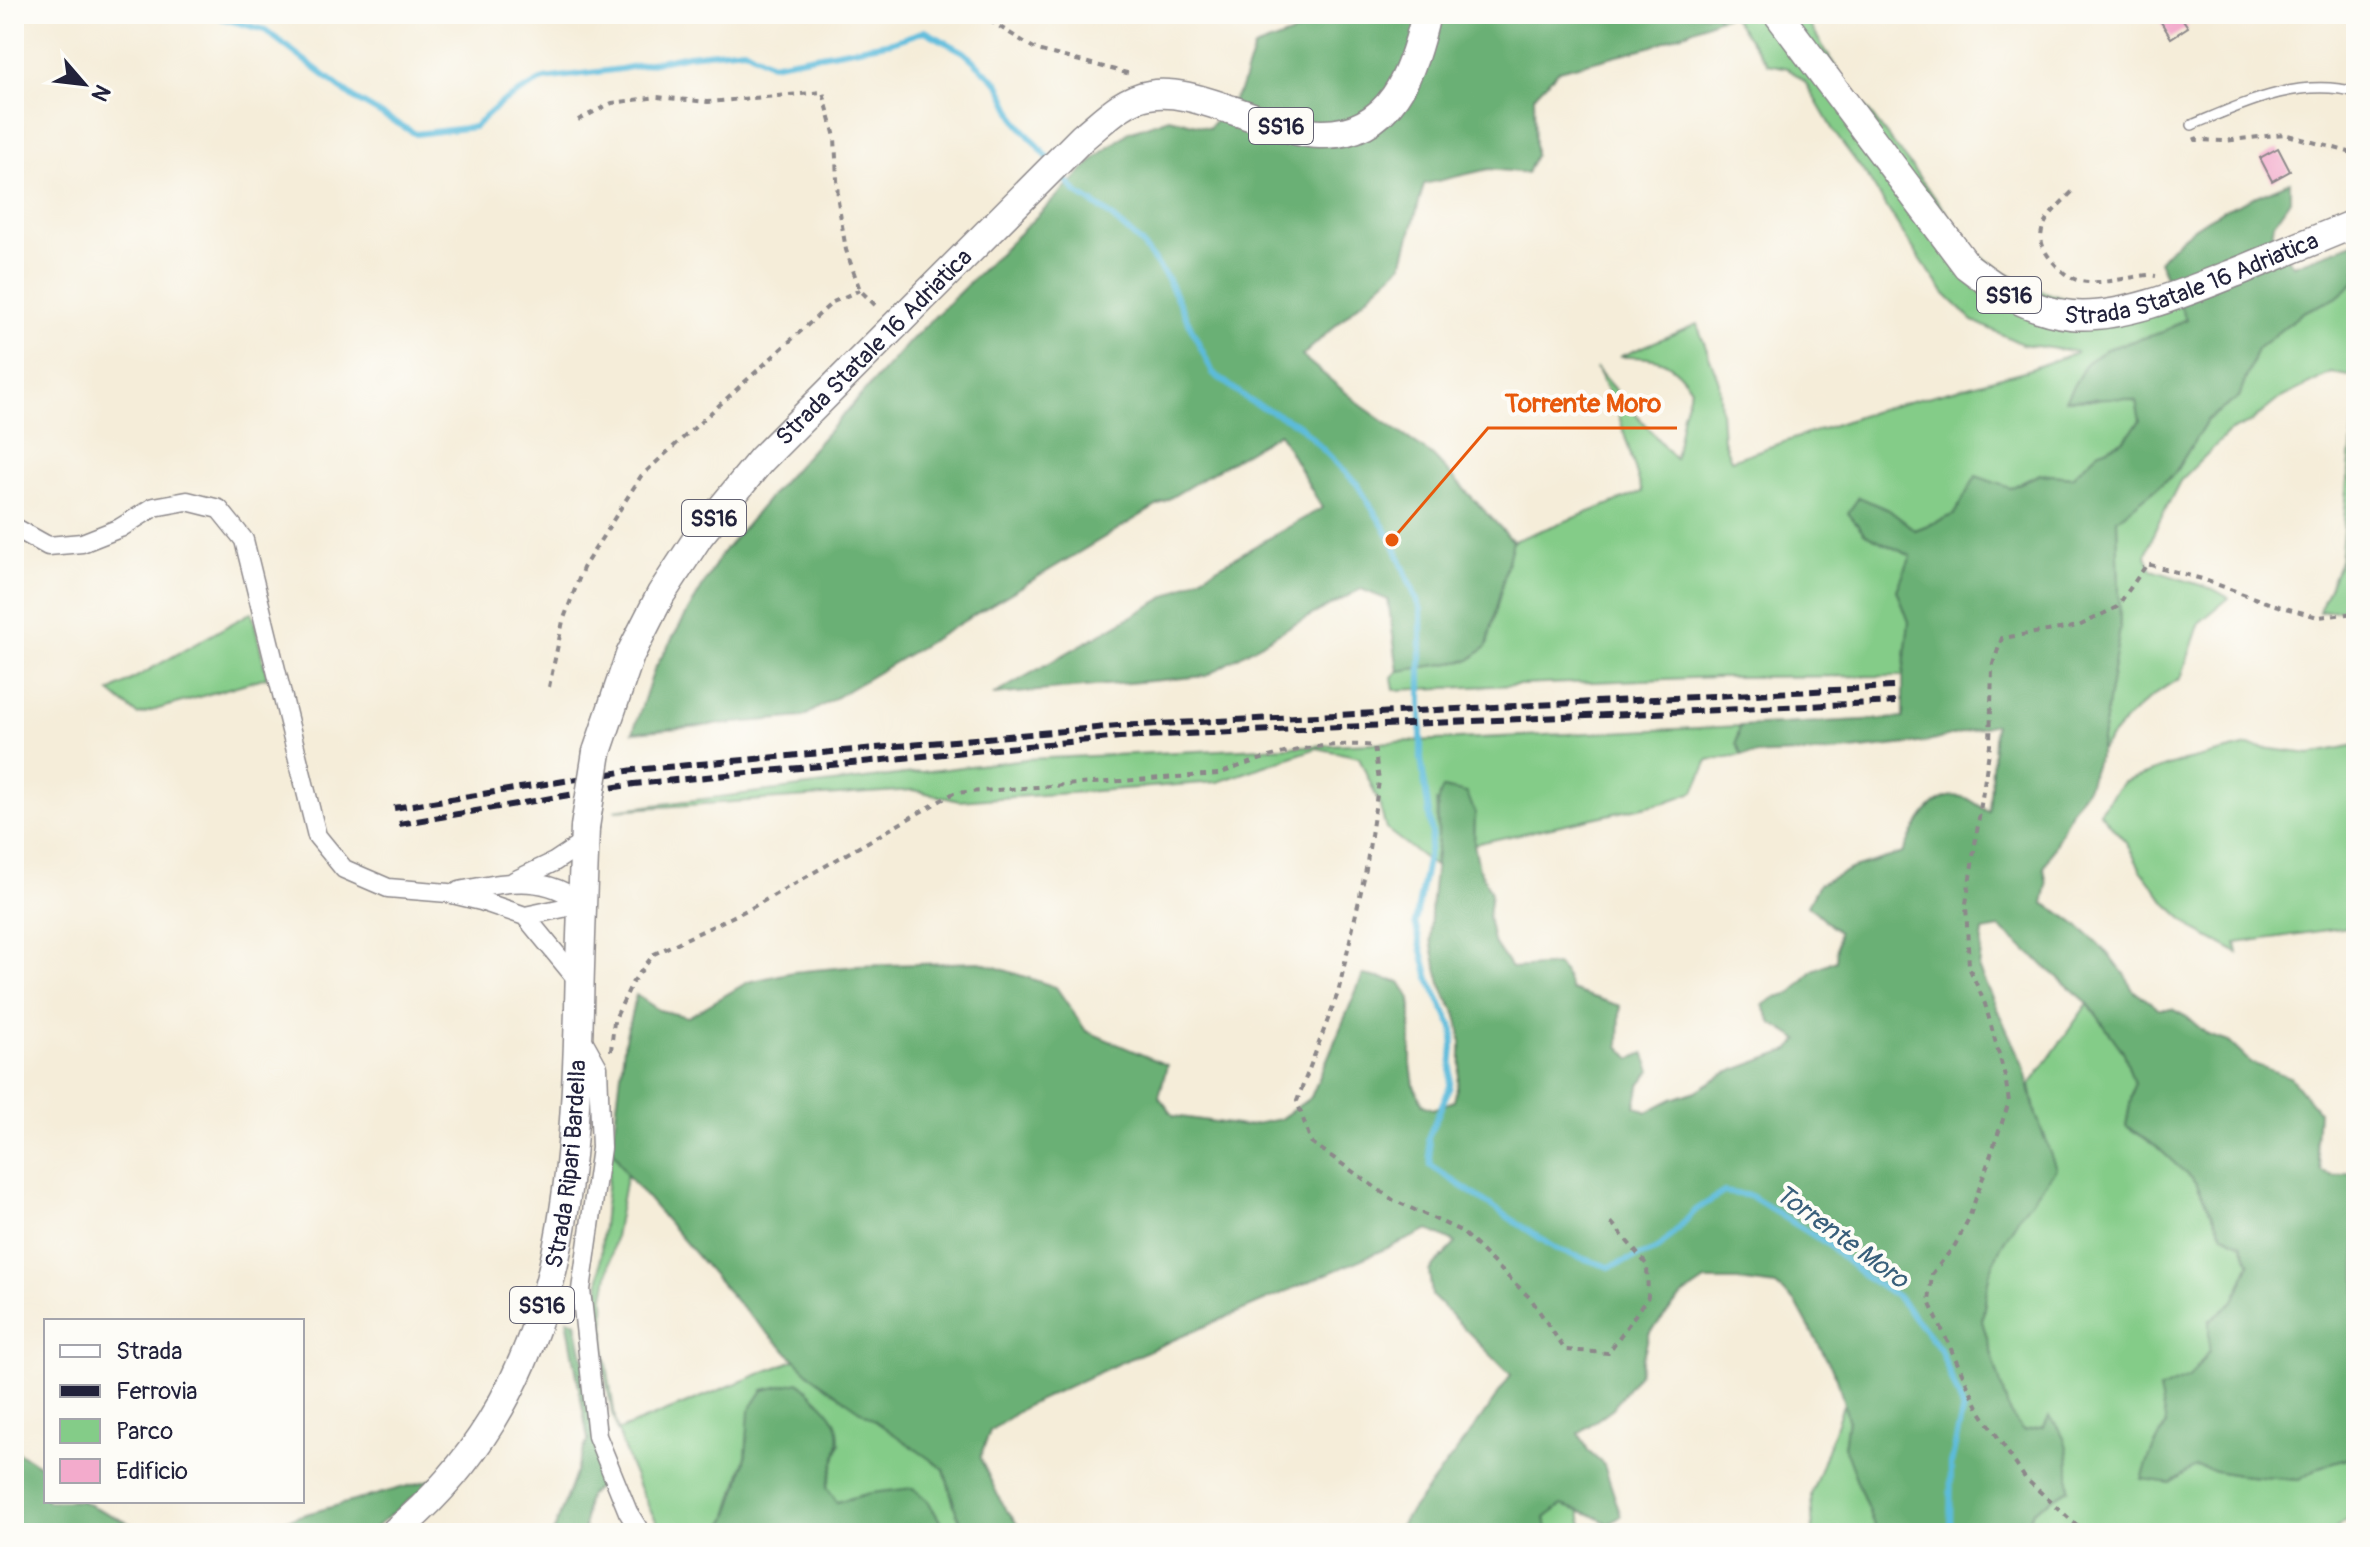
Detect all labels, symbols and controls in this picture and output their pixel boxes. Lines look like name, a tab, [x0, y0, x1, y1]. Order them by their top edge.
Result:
north arrow	[44, 44, 124, 124]
text: N	[85, 80, 117, 106]
road number: SS16	[1249, 108, 1313, 144]
street label: Strada Statale 16 Adriatica	[2063, 226, 2323, 331]
street label: Strada Statale 16 Adriatica	[770, 243, 978, 452]
road number: SS16	[1977, 277, 2041, 313]
callout: Torrente Moro	[1488, 378, 1677, 428]
text: Torrente Moro	[1504, 388, 1661, 420]
road number: SS16	[682, 500, 746, 536]
street label: Strada Ripari Bardella	[539, 1059, 592, 1271]
water label: Torrente Moro	[1769, 1178, 1916, 1297]
road number: SS16	[510, 1287, 574, 1323]
legend	[44, 1319, 304, 1503]
text: Strada	[116, 1337, 182, 1366]
text: Ferrovia	[116, 1377, 197, 1406]
text: Parco	[116, 1417, 173, 1446]
text: Edificio	[116, 1457, 188, 1486]

